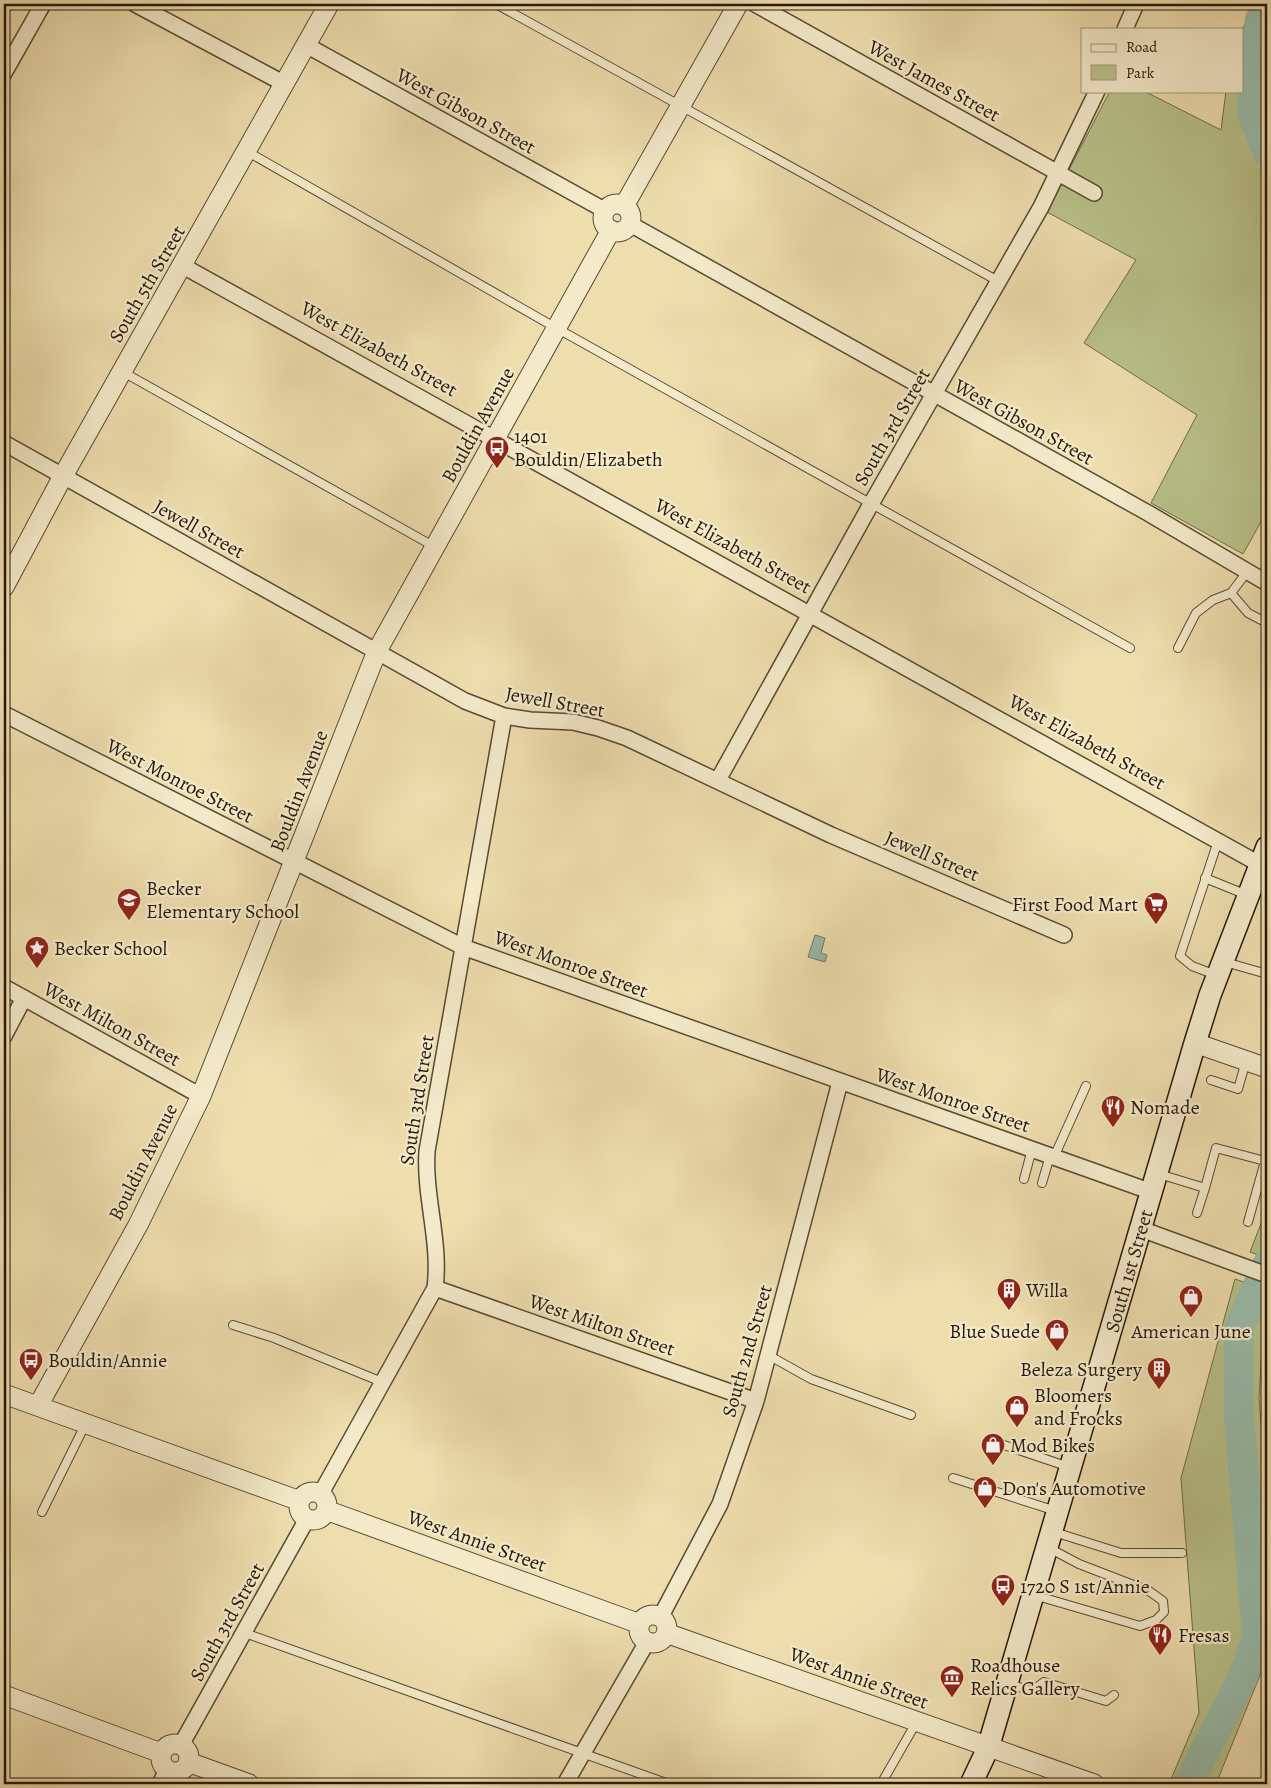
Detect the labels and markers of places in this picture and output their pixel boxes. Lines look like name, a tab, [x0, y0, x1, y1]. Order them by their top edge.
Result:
place label: 1401 Bouldin/Elizabeth	[514, 423, 663, 473]
bus stop icon: 1401 Bouldin/Elizabeth	[484, 435, 510, 469]
place label: Becker Elementary School	[146, 875, 299, 925]
school or university icon: Becker Elementary School	[116, 887, 142, 921]
place label: First Food Mart	[1012, 891, 1138, 918]
supermarket icon: First Food Mart	[1143, 891, 1169, 925]
place icon: Becker School	[24, 935, 50, 969]
place label: Becker School	[54, 935, 168, 962]
restaurant icon: Nomade	[1100, 1094, 1126, 1128]
place label: Nomade	[1130, 1094, 1200, 1121]
building icon: Willa	[996, 1277, 1022, 1311]
place label: Willa	[1025, 1277, 1069, 1304]
shop icon: American June	[1178, 1284, 1204, 1318]
place label: Blue Suede	[949, 1318, 1040, 1345]
shop icon: Blue Suede	[1044, 1318, 1070, 1352]
place label: American June	[1130, 1318, 1251, 1345]
bus stop icon: Bouldin/Annie	[18, 1347, 44, 1381]
place label: Bouldin/Annie	[48, 1347, 167, 1374]
place label: Beleza Surgery	[1020, 1356, 1143, 1383]
building icon: Beleza Surgery	[1146, 1356, 1172, 1390]
place label: Bloomers and Frocks	[1034, 1382, 1123, 1432]
shop icon: Bloomers and Frocks	[1004, 1394, 1030, 1428]
shop icon: Mod Bikes	[980, 1432, 1006, 1466]
place label: Mod Bikes	[1010, 1432, 1095, 1459]
shop icon: Don's Automotive	[972, 1475, 998, 1509]
place label: Don's Automotive	[1002, 1475, 1146, 1502]
bus stop icon: 1720 S 1st/Annie	[990, 1573, 1016, 1607]
place label: 1720 S 1st/Annie	[1020, 1573, 1150, 1600]
restaurant icon: Fresas	[1147, 1622, 1173, 1656]
place label: Fresas	[1178, 1622, 1230, 1649]
place label: Roadhouse Relics Gallery	[970, 1652, 1081, 1702]
museum icon: Roadhouse Relics Gallery	[939, 1664, 965, 1698]

